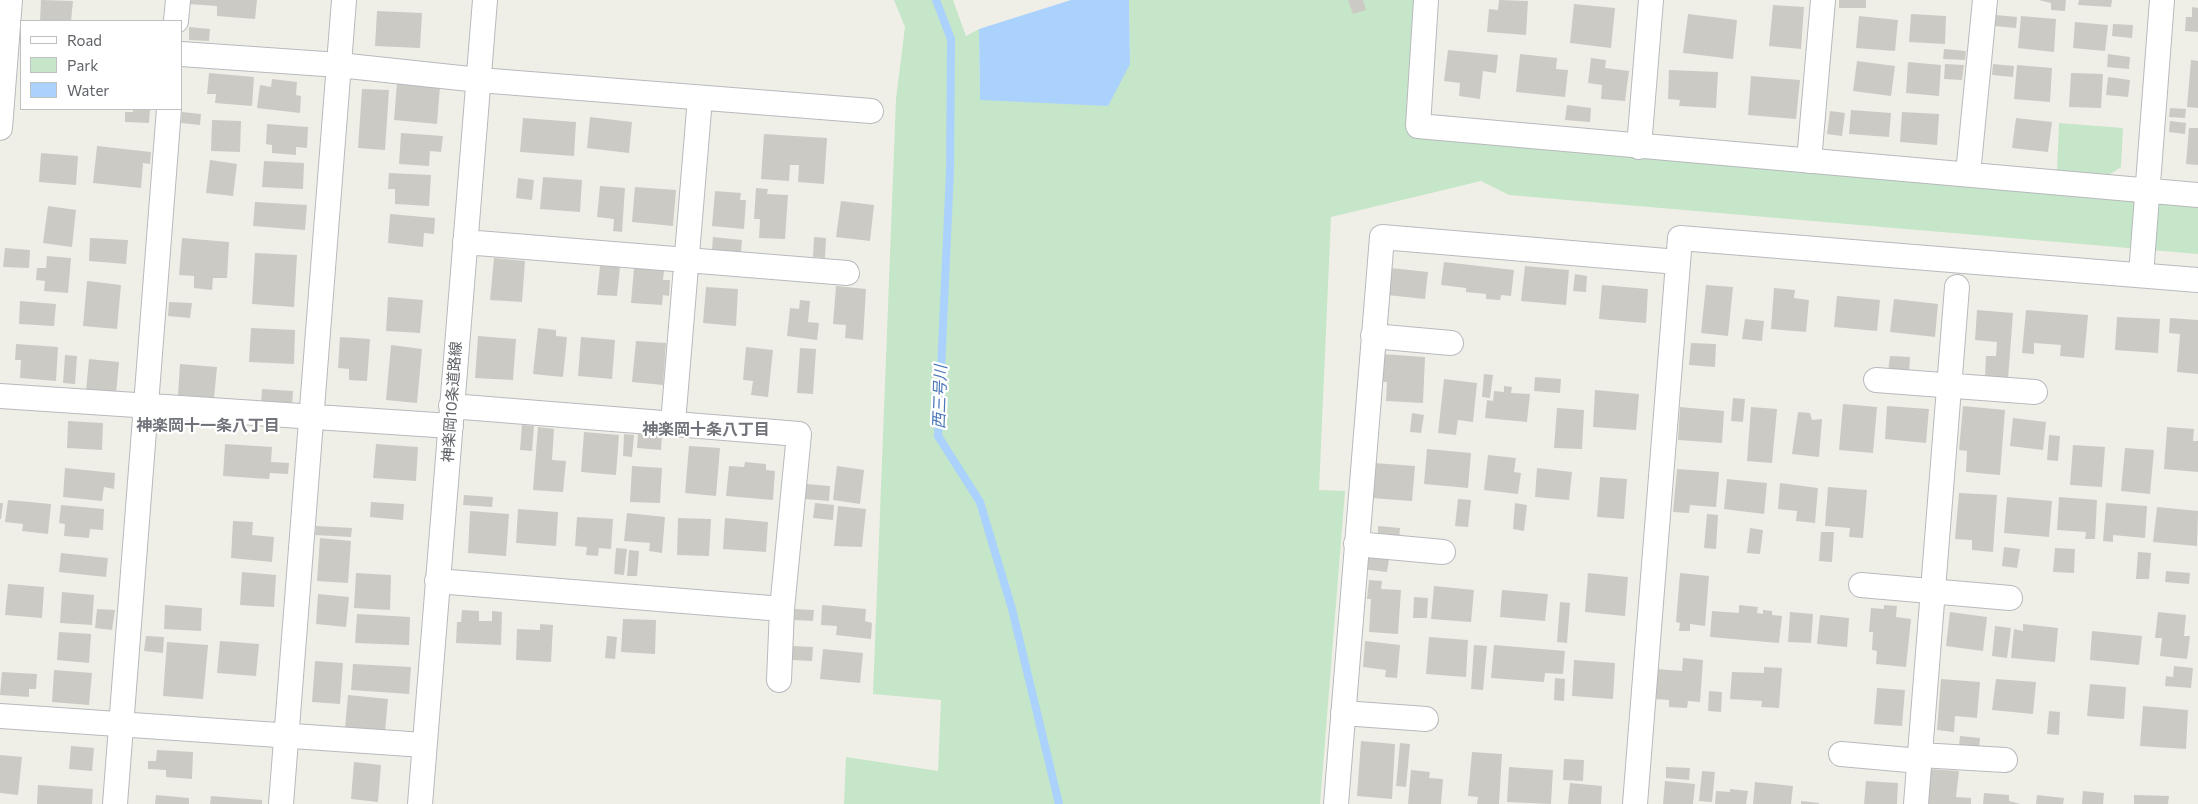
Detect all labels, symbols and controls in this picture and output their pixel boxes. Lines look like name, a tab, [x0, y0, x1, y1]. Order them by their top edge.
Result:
legend	[20, 20, 182, 110]
text: Road	[67, 31, 102, 49]
text: Park	[67, 56, 98, 74]
text: Water	[67, 81, 109, 99]
street label: 神楽岡10条道路線	[439, 341, 465, 463]
water label: 西三号川	[929, 365, 951, 429]
district label: 神楽岡十一条八丁目	[136, 416, 280, 436]
district label: 神楽岡十条八丁目	[642, 420, 770, 440]

